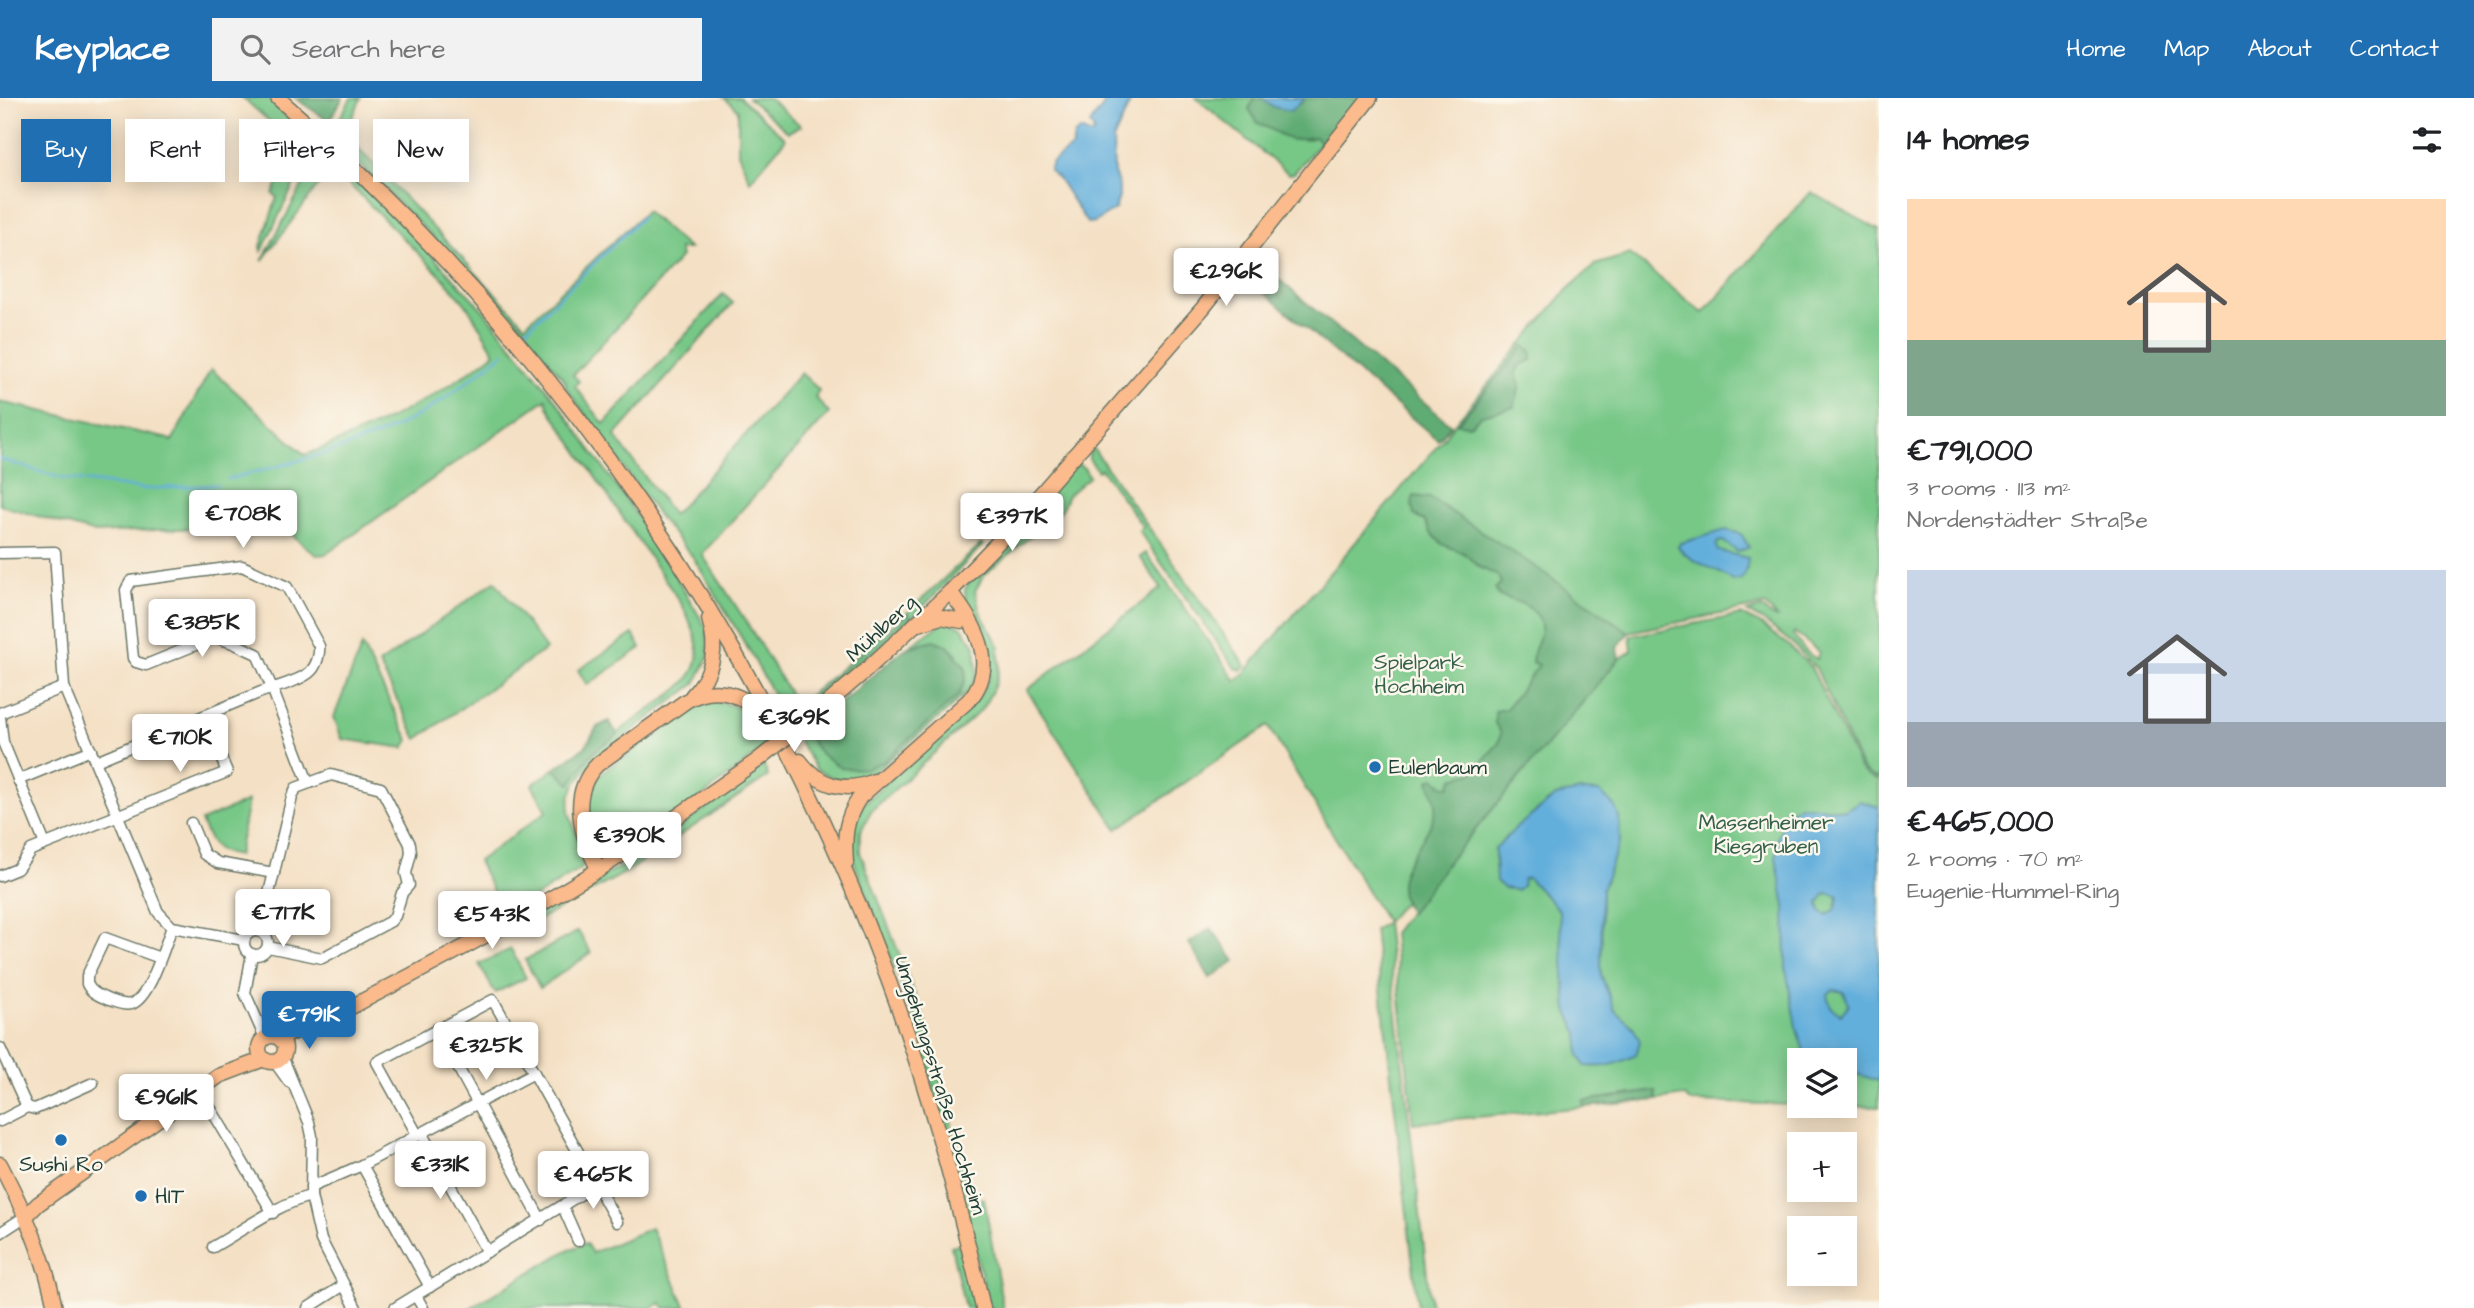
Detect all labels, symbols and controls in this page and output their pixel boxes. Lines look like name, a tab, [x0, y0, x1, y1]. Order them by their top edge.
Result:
search box	[212, 18, 702, 81]
text: Keyplace	[35, 26, 170, 72]
icon: search	[236, 30, 274, 68]
text: Search here	[292, 31, 445, 67]
text: Home	[2066, 32, 2126, 66]
text: Map	[2164, 32, 2209, 66]
text: About	[2247, 32, 2312, 66]
text: Contact	[2350, 32, 2439, 66]
chip: Buy	[21, 119, 111, 182]
chip: Rent	[125, 119, 225, 182]
chip: Filters	[239, 119, 359, 182]
chip: New	[373, 119, 469, 182]
text: 14 homes	[1907, 119, 2030, 161]
icon: filters	[2408, 121, 2446, 159]
icon: home	[2114, 245, 2240, 371]
pin: €296K	[1177, 248, 1275, 308]
text: €296K	[1190, 255, 1262, 287]
text: €791,000	[1907, 430, 2032, 472]
text: 3 rooms · 113 m²	[1907, 472, 2071, 504]
pin: €708K	[194, 490, 292, 550]
pin: €397K	[963, 494, 1061, 553]
text: €708K	[205, 497, 281, 529]
text: €397K	[976, 500, 1048, 532]
text: Nordenstädter Straße	[1907, 504, 2148, 536]
street label: Mühlberg	[840, 588, 925, 670]
pin: €385K	[153, 600, 251, 659]
text: €385K	[164, 606, 240, 638]
icon: home	[2114, 616, 2240, 742]
park label: Spielpark Hochheim	[1374, 648, 1464, 701]
pin: €369K	[745, 694, 843, 754]
text: €369K	[758, 701, 830, 733]
pin: €710K	[131, 714, 229, 774]
text: €710K	[148, 721, 212, 753]
place label: Eulenbaum	[1389, 753, 1487, 782]
marker: Eulenbaum	[1367, 759, 1383, 775]
text: €465,000	[1907, 801, 2053, 843]
park label: Massenheimer Kiesgruben	[1698, 808, 1834, 863]
pin: €390K	[580, 812, 678, 872]
text: €390K	[593, 819, 665, 851]
text: 2 rooms · 70 m²	[1907, 843, 2083, 875]
text: Eugenie-Hummel-Ring	[1907, 875, 2119, 907]
pin: €717K	[234, 890, 332, 949]
pin: €543K	[443, 892, 541, 951]
text: €717K	[251, 896, 315, 928]
text: €543K	[454, 898, 530, 930]
street label: Umgehungsstraße Hochheim	[885, 952, 994, 1219]
pin: €791K	[260, 992, 358, 1051]
text: €791K	[278, 998, 340, 1030]
pin: €325K	[437, 1023, 535, 1082]
text: €325K	[449, 1029, 523, 1061]
map controls	[1787, 1048, 1857, 1286]
button: layers	[1787, 1048, 1857, 1118]
pin: €961K	[117, 1074, 215, 1134]
text: €961K	[135, 1081, 197, 1113]
marker: Sushi Ro	[53, 1132, 69, 1148]
button: +	[1787, 1132, 1857, 1202]
pin: €331K	[391, 1142, 489, 1201]
text: €331K	[411, 1148, 469, 1180]
place label: Sushi Ro	[19, 1150, 103, 1179]
pin: €465K	[544, 1152, 642, 1211]
text: €465K	[554, 1158, 632, 1190]
place label: HIT	[155, 1182, 185, 1211]
marker: HIT	[133, 1188, 149, 1204]
button: −	[1787, 1216, 1857, 1286]

